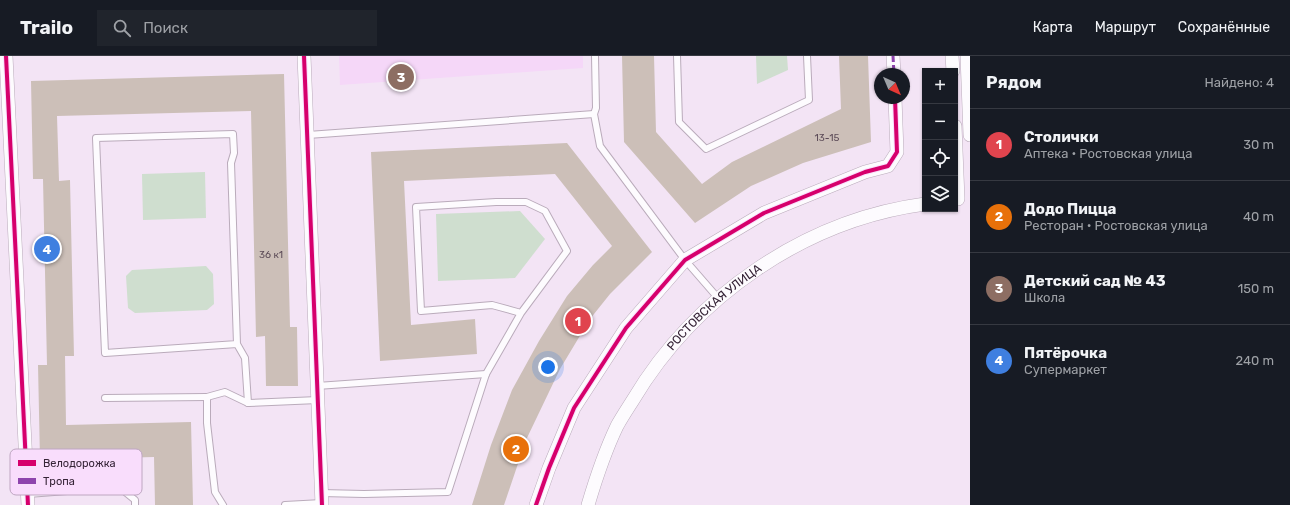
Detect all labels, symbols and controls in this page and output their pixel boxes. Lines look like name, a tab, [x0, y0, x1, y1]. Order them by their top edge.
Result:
search box	[97, 10, 377, 46]
text: Trailo	[20, 16, 73, 39]
icon: search	[111, 17, 133, 39]
text: Поиск	[143, 19, 188, 37]
text: Карта	[1033, 19, 1073, 36]
text: Маршрут	[1095, 19, 1156, 36]
text: Сохранённые	[1178, 19, 1270, 36]
pin: 3	[388, 62, 414, 92]
north arrow	[874, 68, 910, 104]
map controls	[922, 68, 958, 212]
button: +	[922, 68, 958, 104]
text: Рядом	[986, 72, 1042, 92]
text: Найдено: 4	[1205, 75, 1274, 90]
button: −	[922, 104, 958, 140]
text: Столички	[1024, 128, 1098, 146]
house number: 13-15	[815, 132, 840, 144]
text: 1	[996, 137, 1002, 152]
text: 30 m	[1243, 137, 1274, 152]
button: locate	[922, 140, 958, 176]
text: Аптека · Ростовская улица	[1024, 146, 1193, 161]
button: layers	[922, 176, 958, 212]
text: Додо Пицца	[1024, 200, 1116, 218]
text: 2	[995, 209, 1003, 224]
text: 40 m	[1243, 209, 1274, 224]
text: Ресторан · Ростовская улица	[1024, 218, 1208, 233]
pin: 4	[34, 234, 60, 264]
house number: 36 к1	[259, 249, 283, 261]
street label: РОСТОВСКАЯ УЛИЦА	[664, 261, 764, 353]
text: Детский сад № 43	[1024, 272, 1166, 290]
text: 3	[995, 281, 1003, 296]
text: 150 m	[1238, 281, 1274, 296]
text: Школа	[1024, 290, 1065, 305]
pin: 1	[565, 306, 591, 336]
text: Пятёрочка	[1024, 344, 1107, 362]
text: 4	[995, 353, 1003, 368]
text: 240 m	[1235, 353, 1274, 368]
your location	[538, 357, 558, 377]
text: Супермаркет	[1024, 362, 1107, 377]
pin: 2	[503, 434, 529, 464]
legend	[10, 449, 142, 495]
text: Велодорожка	[43, 457, 116, 470]
text: Тропа	[43, 475, 75, 488]

